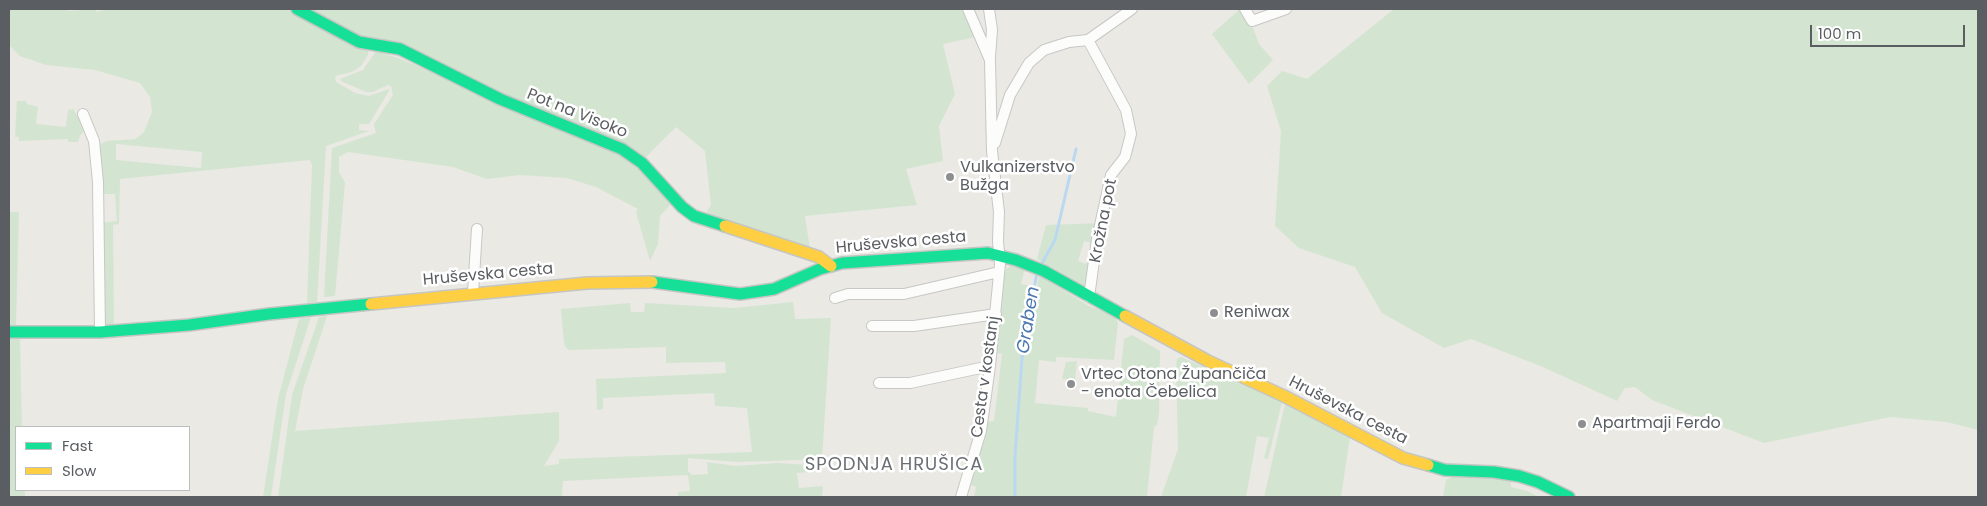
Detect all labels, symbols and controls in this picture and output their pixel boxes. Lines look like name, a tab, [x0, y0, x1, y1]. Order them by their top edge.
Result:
scale bar	[1812, 15, 1967, 47]
text: 100 m	[1818, 23, 1861, 44]
street label: Pot na Visoko	[524, 85, 630, 143]
place label: Vulkanizerstvo Bužga	[960, 158, 1075, 196]
marker: Vulkanizerstvo Bužga	[944, 171, 956, 183]
street label: Krožna pot	[1086, 177, 1122, 265]
street label: Hruševska cesta	[835, 228, 967, 258]
street label: Hruševska cesta	[422, 260, 554, 290]
water label: Graben	[1013, 285, 1045, 355]
place label: Reniwax	[1224, 303, 1289, 323]
marker: Reniwax	[1208, 307, 1220, 319]
street label: Cesta v kostanj	[968, 315, 1004, 439]
place label: Vrtec Otona Župančiča - enota Čebelica	[1081, 365, 1266, 403]
street label: Hruševska cesta	[1285, 373, 1411, 449]
marker: Vrtec Otona Župančiča - enota Čebelica	[1065, 378, 1077, 390]
place label: Apartmaji Ferdo	[1592, 414, 1721, 434]
marker: Apartmaji Ferdo	[1576, 418, 1588, 430]
legend	[15, 426, 190, 491]
text: Fast	[62, 435, 93, 456]
district label: SPODNJA HRUŠICA	[803, 454, 985, 476]
text: Slow	[62, 460, 96, 481]

